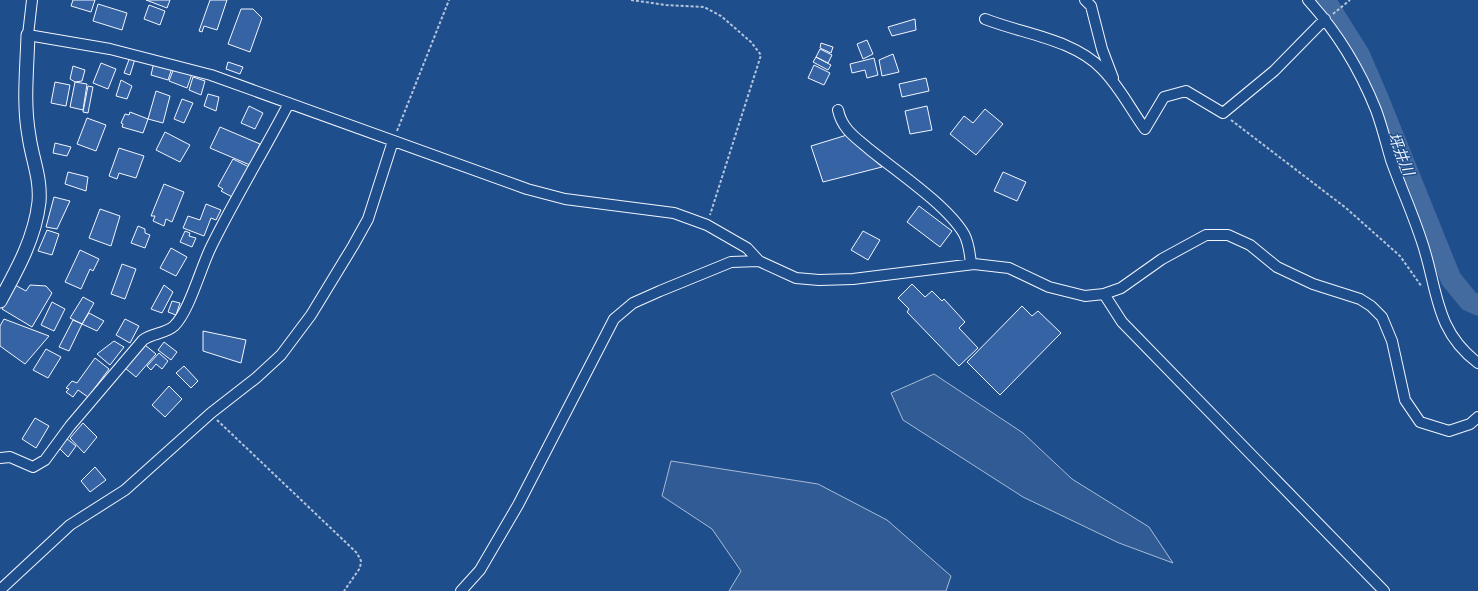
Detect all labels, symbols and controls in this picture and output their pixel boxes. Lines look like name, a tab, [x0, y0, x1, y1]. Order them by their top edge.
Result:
water label: 坪井川	[1384, 130, 1419, 180]

